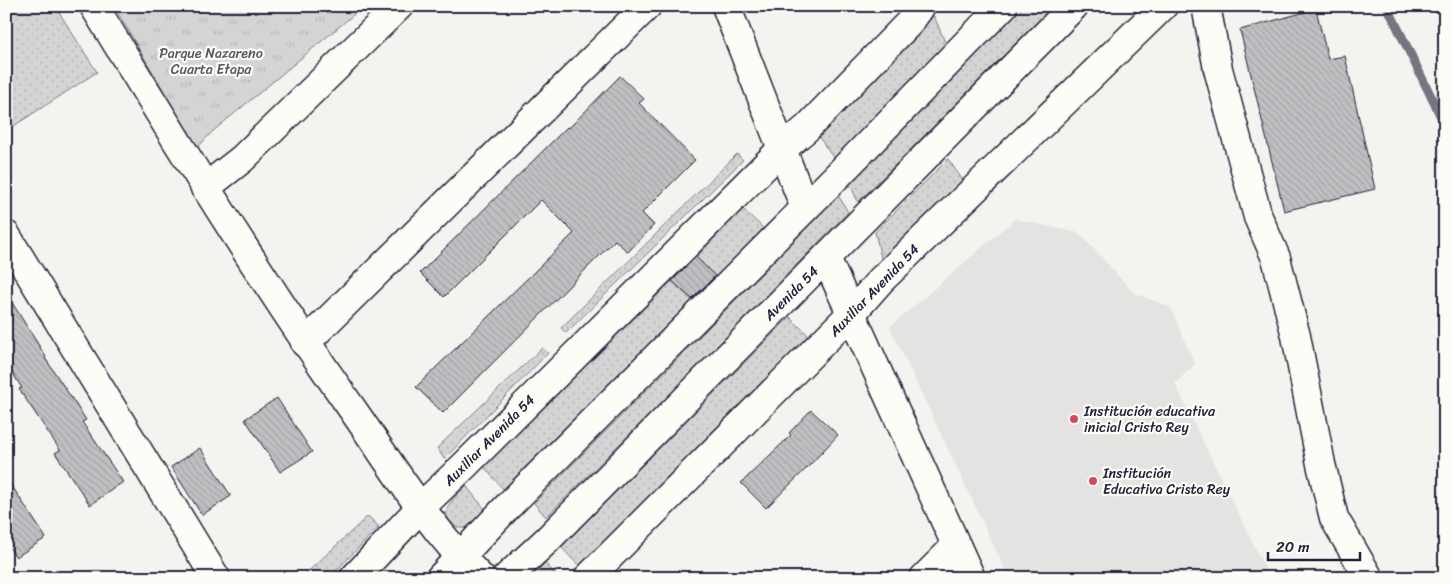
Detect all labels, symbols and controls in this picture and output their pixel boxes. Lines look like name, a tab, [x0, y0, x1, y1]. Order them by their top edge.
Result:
park label: Parque Nazareno Cuarta Etapa	[159, 41, 263, 82]
street label: Auxiliar Avenida 54	[822, 238, 926, 343]
street label: Avenida 54	[757, 260, 825, 328]
street label: Auxiliar Avenida 54	[437, 388, 541, 493]
place label: Institución educativa inicial Cristo Rey	[1083, 399, 1216, 440]
marker: Institución educativa inicial Cristo Rey	[1068, 413, 1080, 425]
place label: Institución Educativa Cristo Rey	[1102, 461, 1231, 502]
marker: Institución Educativa Cristo Rey	[1087, 475, 1099, 487]
scale bar	[1268, 529, 1361, 561]
text: 20 m	[1276, 534, 1310, 560]

